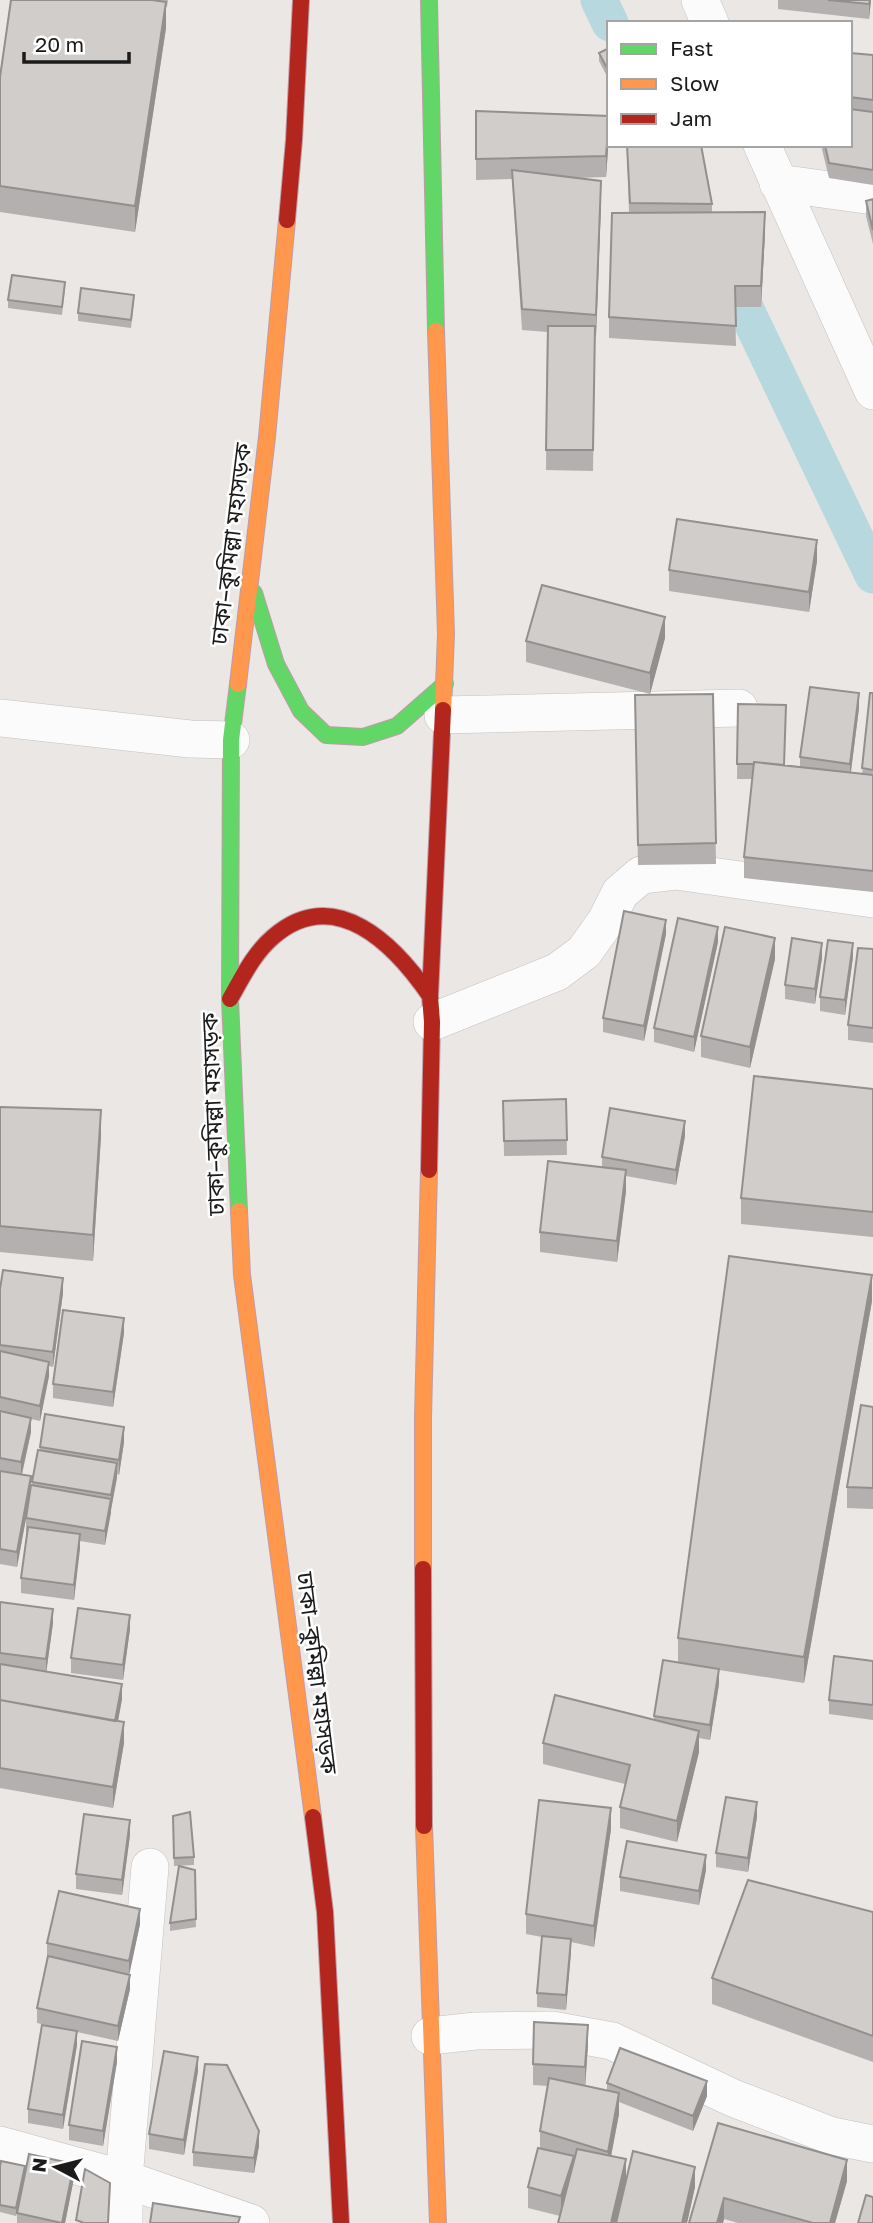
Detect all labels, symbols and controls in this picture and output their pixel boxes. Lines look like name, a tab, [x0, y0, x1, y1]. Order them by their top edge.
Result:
scale bar	[24, 21, 130, 65]
legend	[607, 21, 852, 147]
text: 20 m	[35, 31, 84, 57]
text: Fast	[670, 35, 713, 61]
text: Slow	[670, 70, 719, 96]
text: Jam	[670, 105, 712, 131]
street label: ঢাকা–কুমিল্লা মহাসড়ক	[204, 441, 257, 648]
street label: ঢাকা–কুমিল্লা মহাসড়ক	[194, 1012, 231, 1217]
street label: ঢাকা–কুমিল্লা মহাসড়ক	[291, 1569, 344, 1776]
north arrow	[21, 2132, 91, 2202]
text: N	[26, 2156, 51, 2173]

